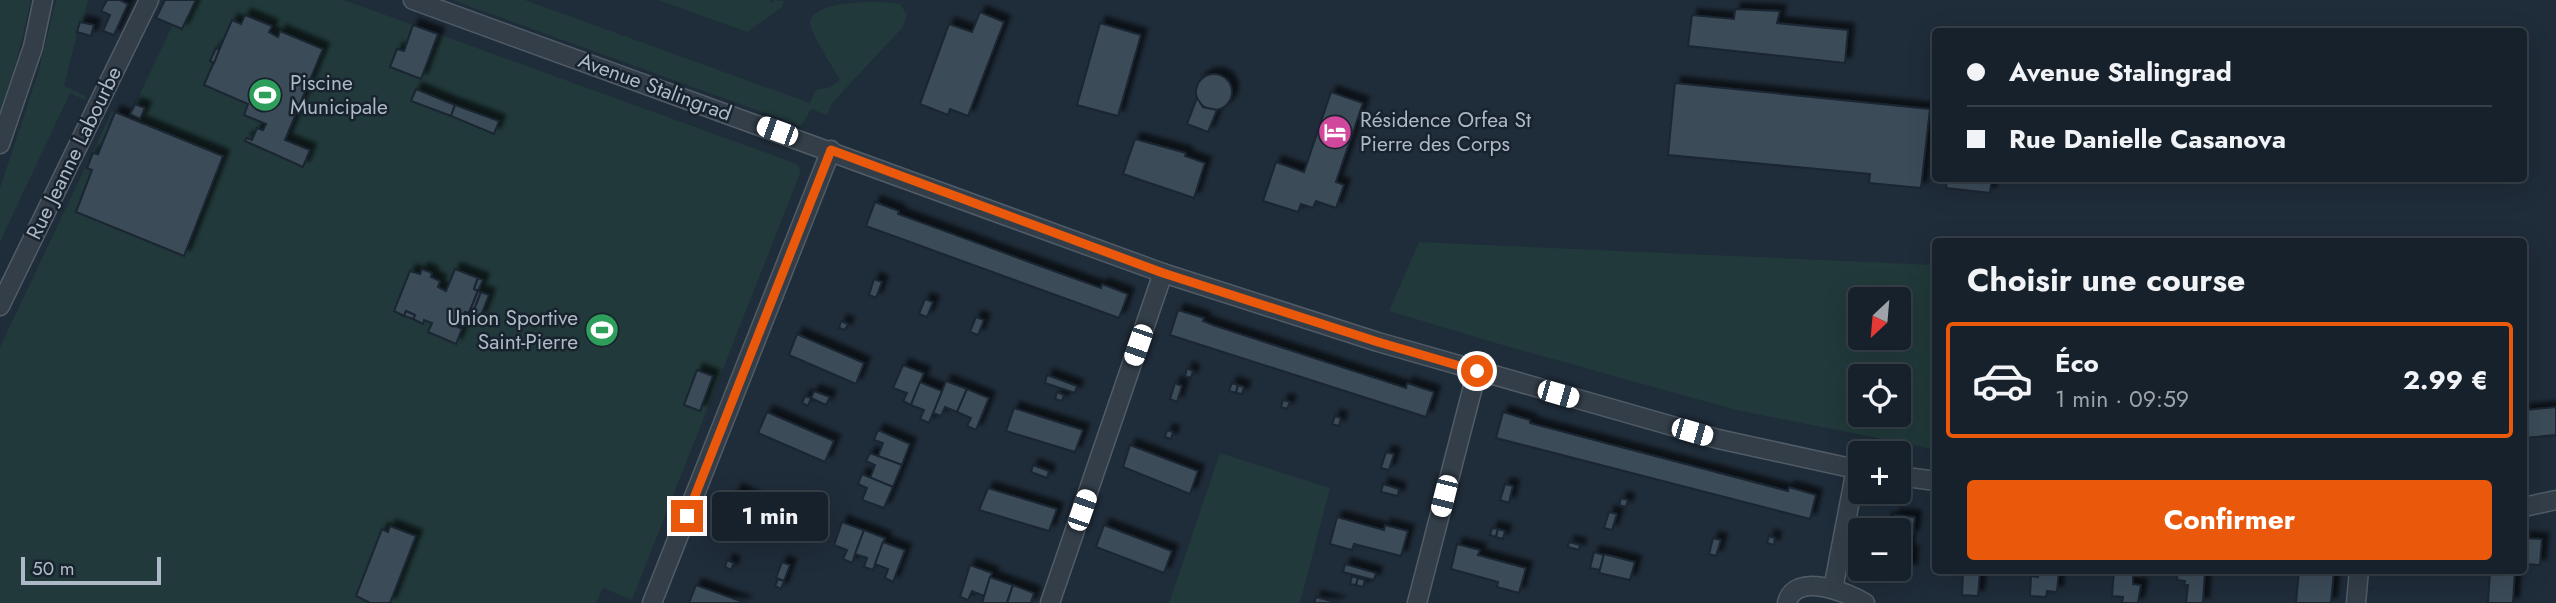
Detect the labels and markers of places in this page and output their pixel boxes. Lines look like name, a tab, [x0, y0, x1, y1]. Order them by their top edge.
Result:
place label: Piscine Municipale	[290, 68, 388, 122]
sports icon: Piscine Municipale	[246, 76, 284, 114]
place label: Résidence Orfea St Pierre des Corps	[1360, 105, 1531, 159]
hotel icon: Résidence Orfea St Pierre des Corps	[1316, 113, 1354, 151]
place label: Union Sportive Saint-Pierre	[447, 303, 578, 357]
sports icon: Union Sportive Saint-Pierre	[583, 311, 621, 349]

